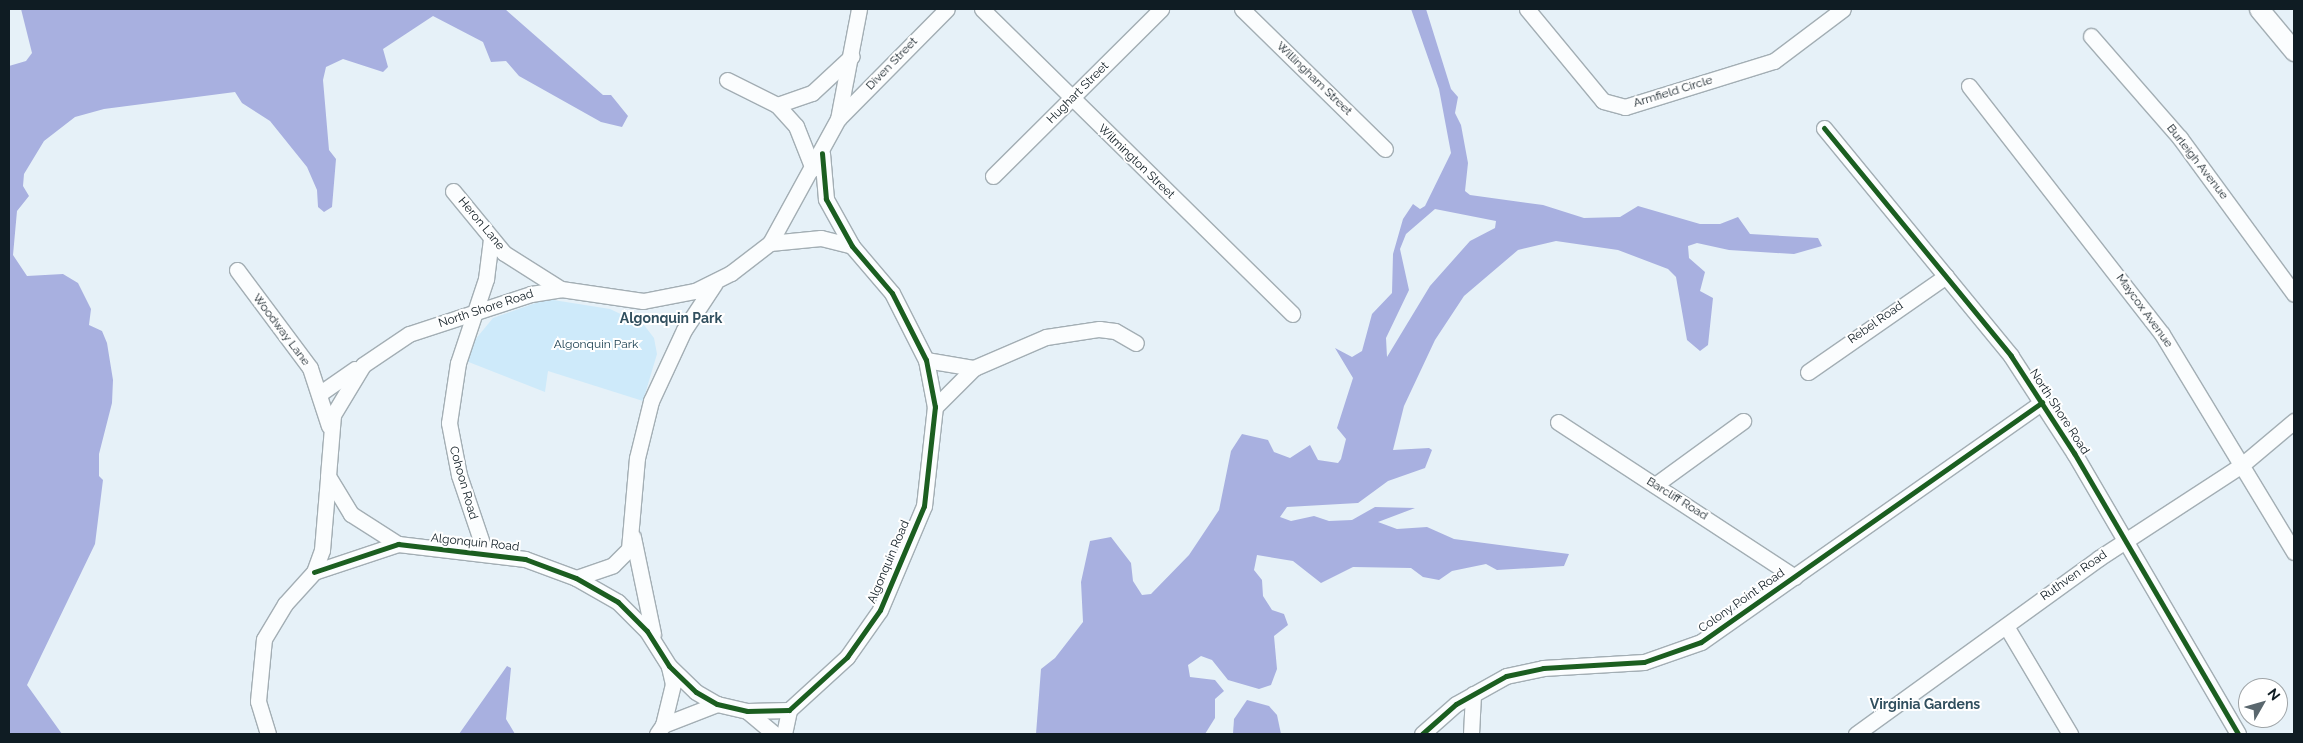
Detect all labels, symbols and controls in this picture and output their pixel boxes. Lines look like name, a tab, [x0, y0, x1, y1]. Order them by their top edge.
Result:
street label: Diven Street	[863, 35, 921, 93]
street label: Willingham Street	[1273, 39, 1355, 119]
street label: Hughart Street	[1044, 59, 1112, 127]
street label: Armfield Circle	[1632, 73, 1714, 111]
street label: Burleigh Avenue	[2163, 121, 2231, 203]
street label: Wilmington Street	[1095, 122, 1177, 202]
street label: Heron Lane	[455, 195, 507, 253]
street label: Maycox Avenue	[2112, 271, 2176, 351]
street label: North Shore Road	[437, 287, 535, 331]
street label: Woodway Lane	[249, 291, 313, 369]
street label: Rebel Road	[1846, 299, 1906, 347]
district label: Algonquin Park	[620, 310, 722, 326]
park label: Algonquin Park	[554, 338, 638, 352]
street label: North Shore Road	[2026, 367, 2092, 457]
street label: Cohoon Road	[446, 445, 480, 521]
street label: Barcliff Road	[1644, 474, 1710, 524]
street label: Algonquin Road	[865, 518, 913, 606]
street label: Algonquin Road	[430, 531, 520, 555]
street label: Ruthven Road	[2038, 548, 2110, 604]
street label: Colony Point Road	[1696, 566, 1788, 636]
north arrow	[2238, 678, 2288, 728]
text: N	[2264, 685, 2284, 704]
district label: Virginia Gardens	[1870, 696, 1980, 712]

